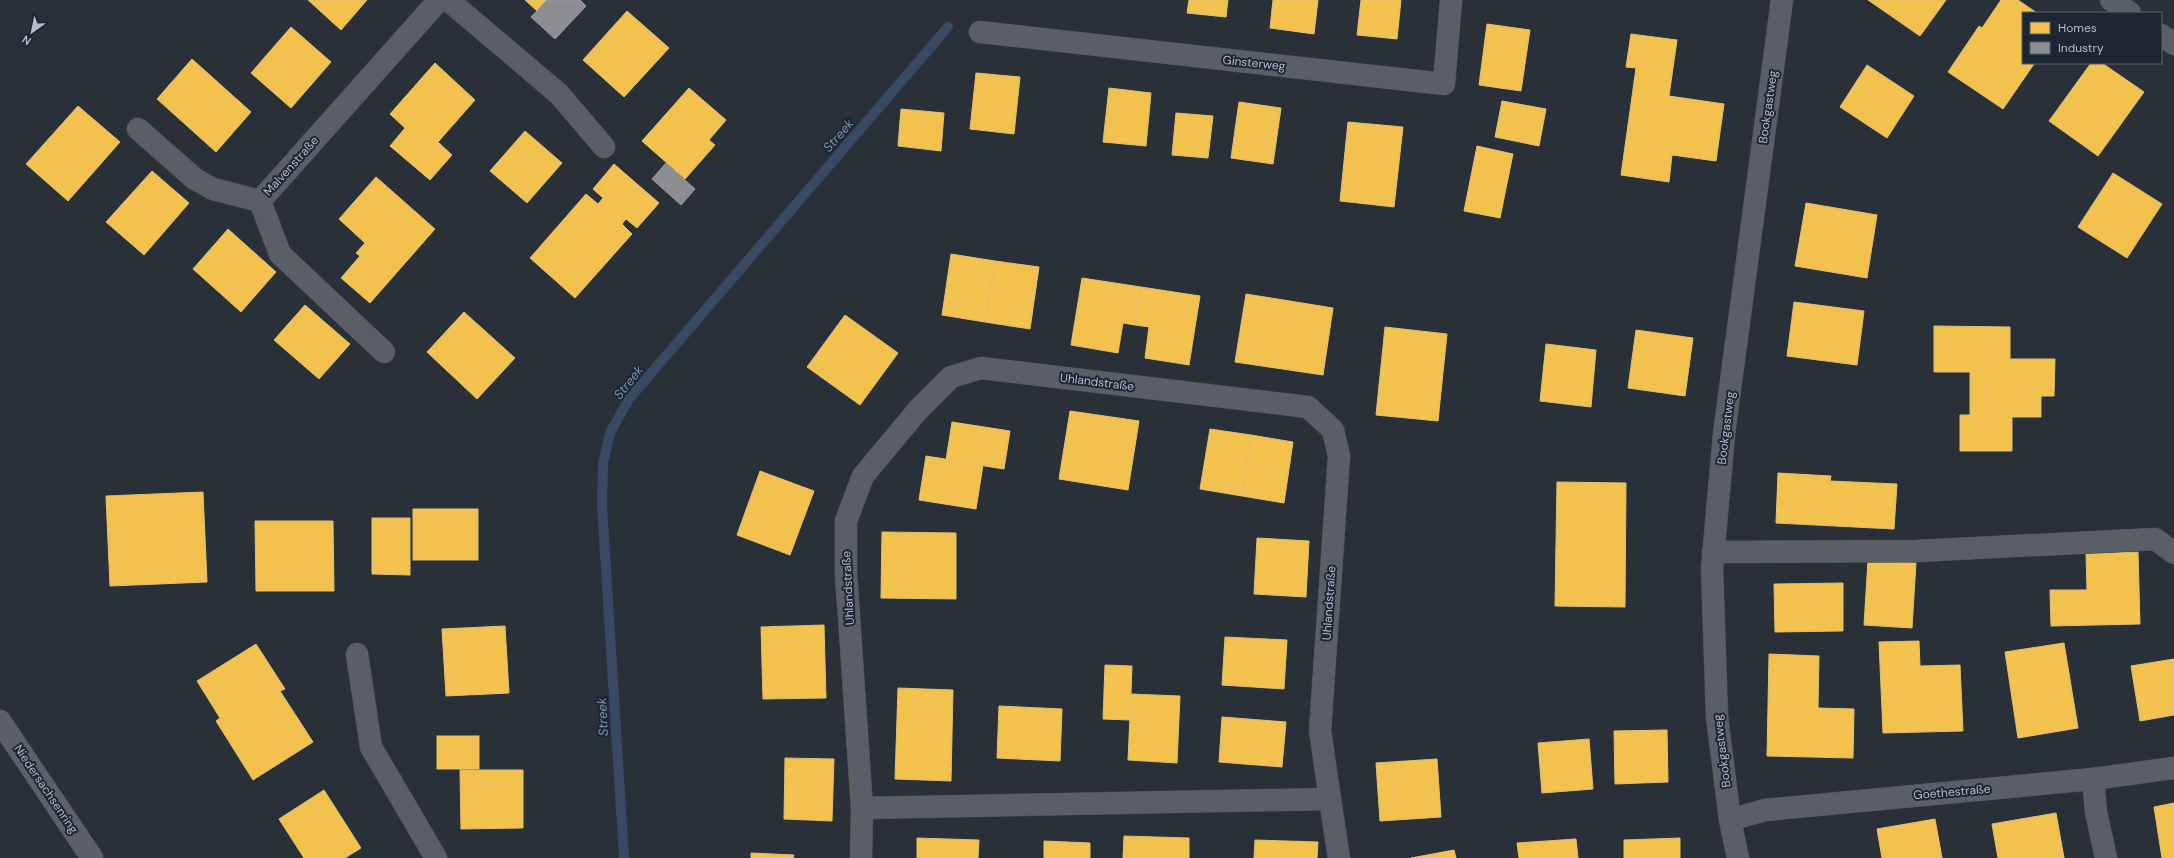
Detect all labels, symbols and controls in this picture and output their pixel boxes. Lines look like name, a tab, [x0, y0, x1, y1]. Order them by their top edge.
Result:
north arrow	[12, 12, 52, 52]
legend	[2022, 12, 2162, 64]
text: Homes	[2058, 20, 2097, 36]
text: N	[19, 32, 34, 48]
text: Industry	[2058, 40, 2104, 56]
street label: Ginsterweg	[1222, 52, 1286, 74]
street label: Bookgastweg	[1755, 69, 1781, 145]
water label: Streek	[819, 115, 858, 156]
street label: Malvenstraße	[260, 133, 322, 199]
water label: Streek	[610, 362, 647, 403]
street label: Uhlandstraße	[1059, 370, 1135, 394]
street label: Bookgastweg	[1714, 390, 1738, 466]
street label: Uhlandstraße	[838, 550, 858, 626]
street label: Uhlandstraße	[1318, 565, 1340, 641]
water label: Streek	[593, 697, 612, 737]
street label: Bookgastweg	[1710, 713, 1734, 789]
street label: Niedersachsenring	[10, 742, 82, 837]
street label: Goethestraße	[1913, 781, 1991, 803]

